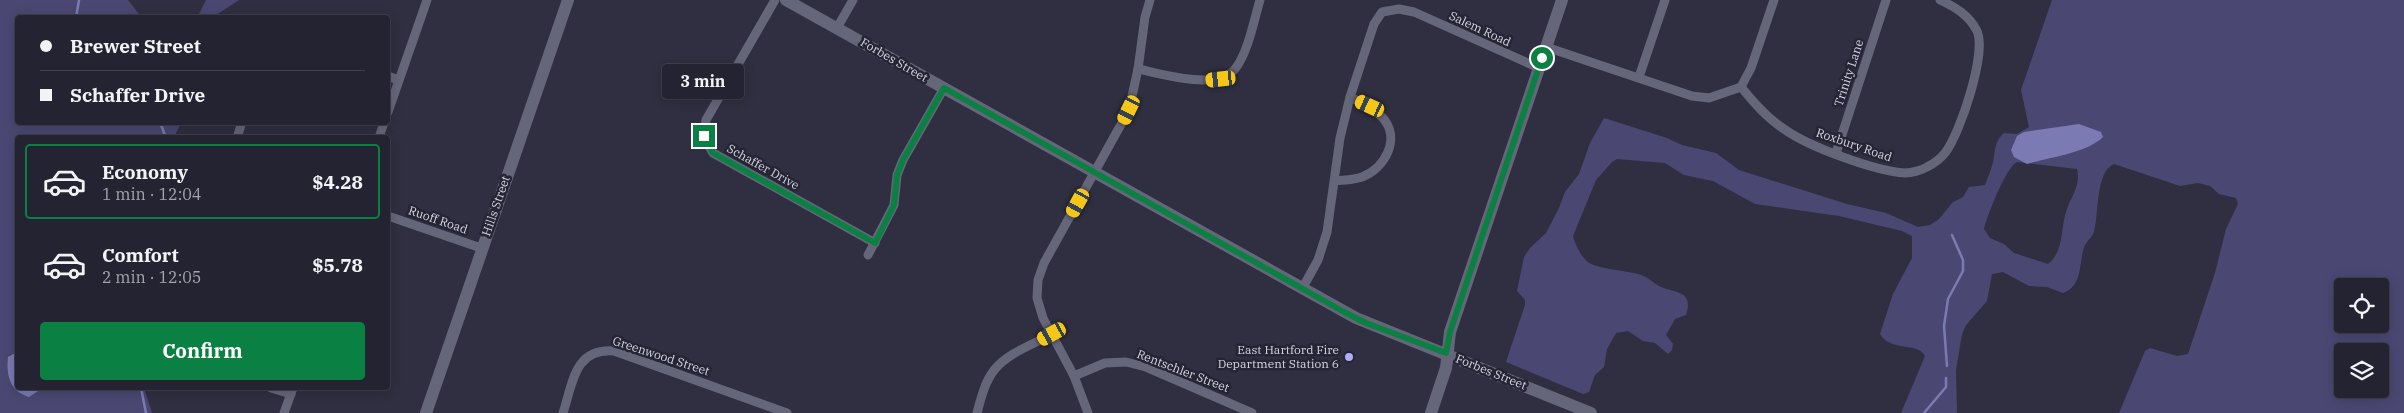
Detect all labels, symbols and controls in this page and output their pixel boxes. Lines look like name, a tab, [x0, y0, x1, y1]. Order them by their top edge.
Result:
street label: Salem Road	[1447, 8, 1514, 49]
text: Brewer Street	[70, 34, 201, 58]
street label: Forbes Street	[858, 34, 931, 85]
street label: Trinity Lane	[1831, 38, 1866, 108]
route start	[1531, 47, 1553, 69]
callout: 3 min	[663, 64, 745, 98]
car	[1205, 70, 1236, 88]
text: 3 min	[681, 71, 725, 91]
text: Schaffer Drive	[70, 83, 205, 107]
car	[1115, 93, 1142, 127]
car	[1353, 93, 1386, 119]
route end	[693, 125, 715, 147]
street label: Roxbury Road	[1814, 125, 1894, 165]
street label: Schaffer Drive	[725, 141, 802, 193]
icon: car	[42, 159, 87, 204]
text: Economy	[102, 160, 188, 184]
text: $4.28	[312, 170, 363, 194]
street label: Hills Street	[478, 174, 513, 238]
text: 1 min · 12:04	[102, 184, 201, 204]
car	[1064, 186, 1091, 220]
street label: Ruoff Road	[407, 202, 470, 237]
icon: car	[42, 242, 87, 287]
text: Comfort	[102, 243, 179, 267]
text: $5.78	[312, 253, 363, 277]
text: 2 min · 12:05	[102, 267, 201, 287]
map controls	[2334, 278, 2389, 398]
button: locate	[2334, 278, 2389, 333]
car	[1035, 320, 1068, 348]
button: Confirm	[40, 322, 365, 380]
street label: Greenwood Street	[611, 333, 712, 378]
place label: East Hartford Fire Department Station 6	[1218, 342, 1339, 371]
button: layers	[2334, 343, 2389, 398]
street label: Rentschler Street	[1135, 346, 1231, 395]
street label: Forbes Street	[1454, 350, 1529, 393]
marker: East Hartford Fire Department Station 6	[1343, 351, 1355, 363]

